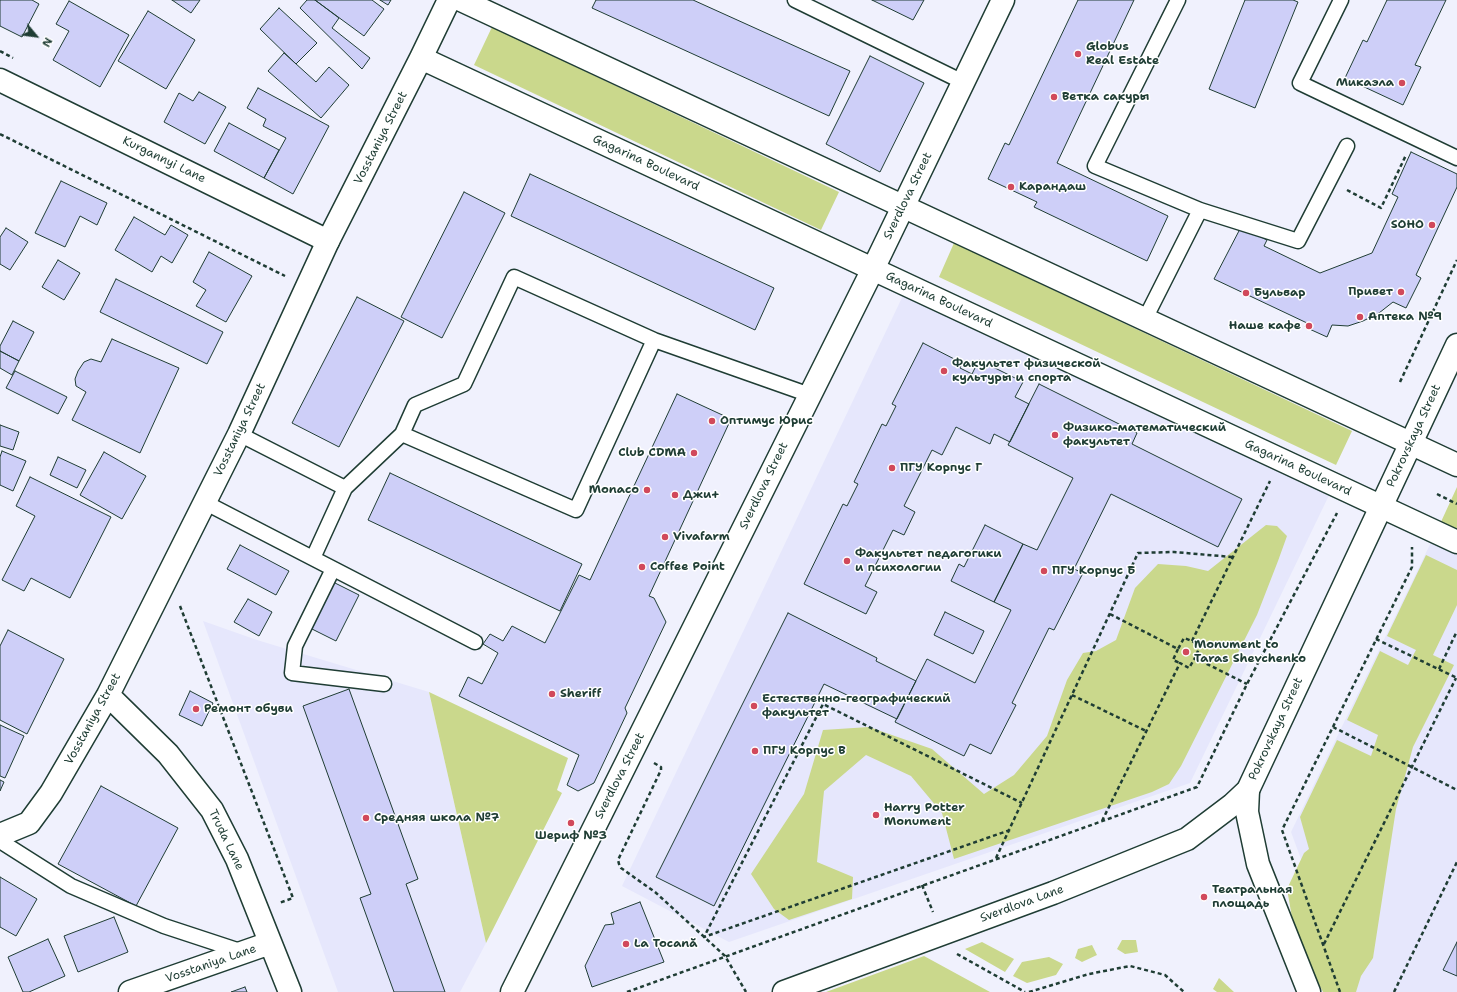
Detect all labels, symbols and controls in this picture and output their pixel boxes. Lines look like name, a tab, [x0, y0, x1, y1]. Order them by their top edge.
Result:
north arrow	[16, 16, 56, 56]
text: N	[38, 35, 56, 50]
place label: Globus Real Estate	[1086, 40, 1159, 68]
marker: Globus Real Estate	[1073, 49, 1083, 59]
place label: Микаэла	[1336, 76, 1394, 90]
marker: Микаэла	[1397, 78, 1407, 88]
street label: Vosstaniya Street	[351, 89, 411, 187]
place label: Ветка сакуры	[1062, 90, 1149, 104]
marker: Ветка сакуры	[1049, 92, 1059, 102]
street label: Gagarina Boulevard	[590, 132, 702, 194]
street label: Kurgannyi Lane	[120, 134, 208, 186]
street label: Sverdlova Street	[881, 150, 935, 242]
place label: Карандаш	[1019, 180, 1086, 194]
marker: Карандаш	[1006, 182, 1016, 192]
place label: SOHO	[1391, 218, 1424, 232]
marker: SOHO	[1427, 220, 1437, 230]
street label: Gagarina Boulevard	[883, 269, 995, 331]
place label: Привет	[1348, 285, 1393, 299]
place label: Бульвар	[1254, 286, 1305, 300]
marker: Привет	[1396, 287, 1406, 297]
marker: Бульвар	[1241, 288, 1251, 298]
place label: Аптекa №9	[1368, 310, 1442, 324]
marker: Аптекa №9	[1355, 312, 1365, 322]
place label: Наше кафе	[1229, 319, 1301, 333]
marker: Наше кафе	[1304, 321, 1314, 331]
place label: Факультет физической культуры и спорта	[952, 357, 1100, 385]
marker: Факультет физической культуры и спорта	[939, 366, 949, 376]
street label: Vosstaniya Street	[211, 381, 269, 479]
street label: Pokrovskaya Street	[1384, 382, 1444, 490]
place label: Оптимус Юрис	[720, 414, 813, 428]
marker: Оптимус Юрис	[707, 416, 717, 426]
place label: Физико-математический факультет	[1063, 421, 1226, 449]
marker: Физико-математический факультет	[1050, 430, 1060, 440]
street label: Gagarina Boulevard	[1242, 437, 1354, 499]
street label: Sverdlova Street	[737, 440, 791, 532]
place label: Club CDMA	[618, 446, 686, 460]
marker: Club CDMA	[689, 448, 699, 458]
place label: ПГУ Корпус Г	[900, 461, 982, 475]
marker: ПГУ Корпус Г	[887, 463, 897, 473]
place label: Monaco	[589, 483, 639, 497]
marker: Monaco	[642, 485, 652, 495]
place label: Джи+	[683, 488, 720, 502]
marker: Джи+	[670, 490, 680, 500]
place label: Vivafarm	[673, 530, 730, 544]
marker: Vivafarm	[660, 532, 670, 542]
place label: Факультет педагогики и психологии	[855, 547, 1001, 575]
marker: Факультет педагогики и психологии	[842, 556, 852, 566]
place label: Coffee Point	[650, 560, 725, 574]
marker: Coffee Point	[637, 562, 647, 572]
place label: ПГУ Корпус Б	[1052, 564, 1135, 578]
marker: ПГУ Корпус Б	[1039, 566, 1049, 576]
place label: Monument to Taras Shevchenko	[1194, 638, 1306, 666]
marker: Monument to Taras Shevchenko	[1181, 647, 1191, 657]
street label: Vosstaniya Street	[62, 671, 124, 767]
street label: Pokrovskaya Street	[1246, 675, 1306, 783]
place label: Sheriff	[560, 687, 601, 701]
marker: Sheriff	[547, 689, 557, 699]
place label: Естественно-географический факультет	[762, 692, 951, 720]
marker: Естественно-географический факультет	[749, 701, 759, 711]
place label: Ремонт обуви	[204, 702, 293, 716]
marker: Ремонт обуви	[191, 704, 201, 714]
street label: Sverdlova Street	[592, 730, 648, 822]
place label: ПГУ Корпус В	[763, 744, 846, 758]
marker: ПГУ Корпус В	[750, 746, 760, 756]
place label: Harry Potter Monument	[884, 801, 965, 829]
street label: Truda Lane	[205, 807, 247, 873]
marker: Harry Potter Monument	[871, 810, 881, 820]
place label: Средняя школа №7	[374, 811, 499, 825]
marker: Средняя школа №7	[361, 813, 371, 823]
marker: Шериф №3	[566, 818, 576, 828]
place label: Шериф №3	[535, 829, 607, 843]
street label: Sverdlova Lane	[978, 882, 1066, 926]
place label: Театральная площадь	[1212, 883, 1292, 911]
marker: Театральная площадь	[1199, 892, 1209, 902]
place label: La Tocană	[634, 937, 697, 951]
marker: La Tocană	[621, 939, 631, 949]
street label: Vosstaniya Lane	[164, 942, 258, 986]

